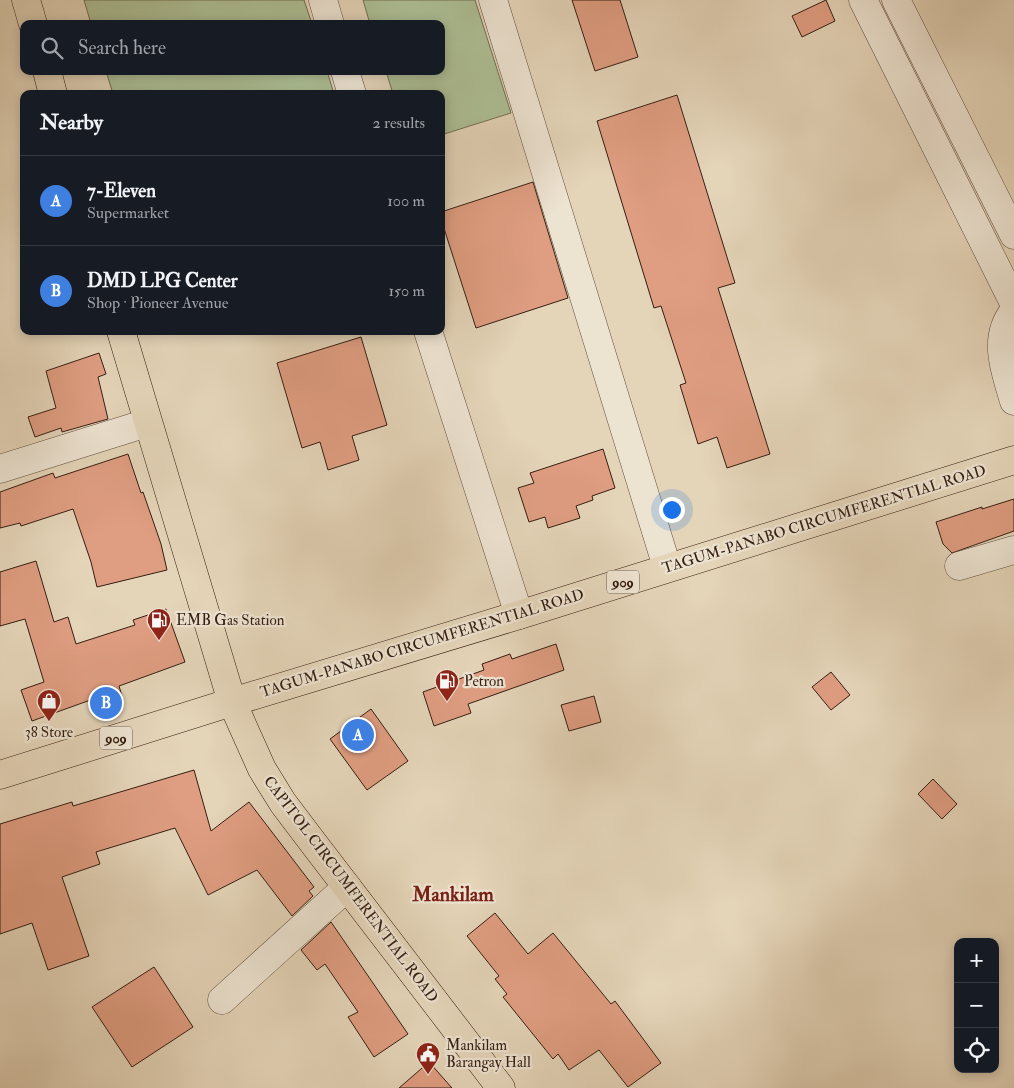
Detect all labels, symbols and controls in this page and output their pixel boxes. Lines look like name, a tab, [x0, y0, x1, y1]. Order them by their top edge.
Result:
search box	[20, 20, 445, 75]
icon: search	[38, 34, 66, 62]
text: Search here	[78, 36, 166, 60]
text: Nearby	[40, 109, 103, 136]
text: 2 results	[372, 113, 425, 133]
text: 7-Eleven	[87, 179, 156, 203]
text: A	[51, 191, 61, 211]
text: 100 m	[387, 191, 425, 211]
text: Supermarket	[87, 203, 169, 223]
text: DMD LPG Center	[87, 269, 238, 293]
text: B	[51, 281, 61, 301]
text: 150 m	[388, 281, 425, 301]
text: Shop · Pioneer Avenue	[87, 293, 228, 313]
street label: TAGUM-PANABO CIRCUMFERENTIAL ROAD	[660, 461, 988, 578]
your location	[659, 497, 685, 523]
road number: 909	[607, 570, 639, 594]
street label: TAGUM-PANABO CIRCUMFERENTIAL ROAD	[258, 585, 586, 702]
fuel station icon: EMB Gas Station	[146, 607, 172, 641]
place label: EMB Gas Station	[176, 611, 285, 630]
fuel station icon: Petron	[434, 668, 460, 702]
place label: Petron	[464, 672, 504, 691]
pin: B	[90, 684, 122, 722]
shop icon: 38 Store	[36, 688, 62, 722]
pin: A	[342, 716, 374, 754]
place label: 38 Store	[25, 723, 73, 742]
road number: 909	[100, 726, 132, 750]
street label: CAPITOL CIRCUMFERENTIAL ROAD	[259, 772, 442, 1006]
district label: Mankilam	[411, 882, 494, 907]
map controls	[954, 938, 999, 1073]
button: +	[954, 938, 999, 983]
button: −	[954, 983, 999, 1028]
button: locate	[954, 1028, 999, 1073]
place label: Mankilam Barangay Hall	[446, 1036, 531, 1072]
public building icon: Mankilam Barangay Hall	[415, 1041, 441, 1075]

